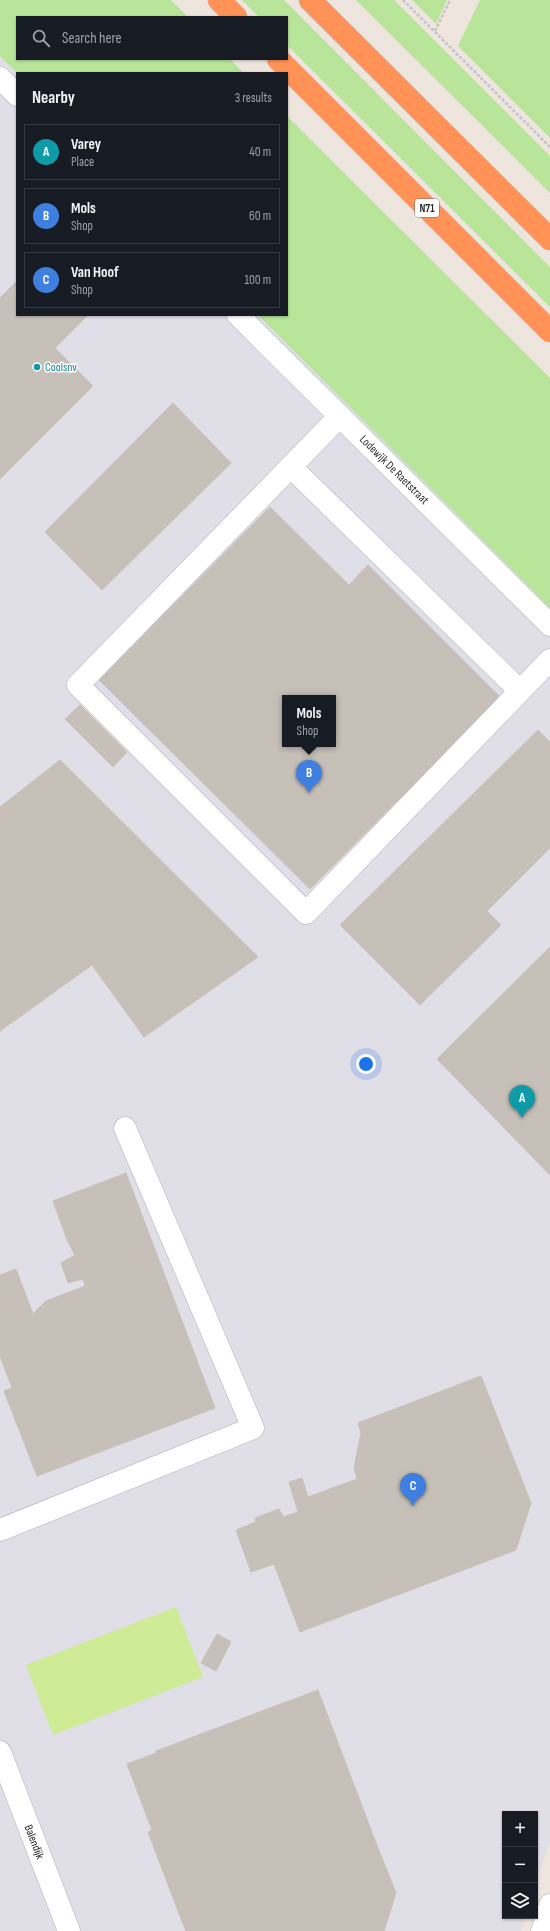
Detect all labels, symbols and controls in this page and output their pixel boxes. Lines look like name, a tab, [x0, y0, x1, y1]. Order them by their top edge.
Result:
search box	[16, 16, 288, 60]
icon: search	[30, 27, 52, 49]
text: Search here	[62, 29, 122, 48]
text: Nearby	[32, 88, 75, 108]
text: 3 results	[235, 90, 272, 106]
text: Varey	[71, 135, 101, 154]
text: A	[43, 144, 49, 160]
text: 40 m	[249, 144, 271, 160]
text: Place	[71, 154, 94, 170]
text: Mols	[71, 199, 96, 218]
road number: N71	[415, 199, 439, 217]
text: B	[43, 208, 49, 224]
text: 60 m	[249, 208, 271, 224]
text: Shop	[71, 218, 93, 234]
text: Van Hoof	[71, 263, 119, 282]
text: C	[43, 272, 49, 288]
text: 100 m	[244, 272, 271, 288]
text: Shop	[71, 282, 93, 298]
place label: Coolsnv	[45, 360, 77, 375]
marker: Coolsnv	[32, 362, 42, 372]
street label: Lodewijk De Raetstraat	[356, 432, 432, 508]
popup	[282, 695, 336, 747]
text: Mols	[297, 704, 321, 723]
text: Shop	[297, 723, 318, 739]
pin: B	[296, 760, 322, 793]
your location	[356, 1054, 376, 1074]
pin: A	[509, 1085, 535, 1118]
pin: C	[400, 1473, 426, 1506]
map controls	[502, 1811, 538, 1919]
button: +	[502, 1811, 538, 1847]
street label: Balendijk	[21, 1822, 48, 1862]
button: −	[502, 1847, 538, 1883]
button: layers	[502, 1883, 538, 1919]

